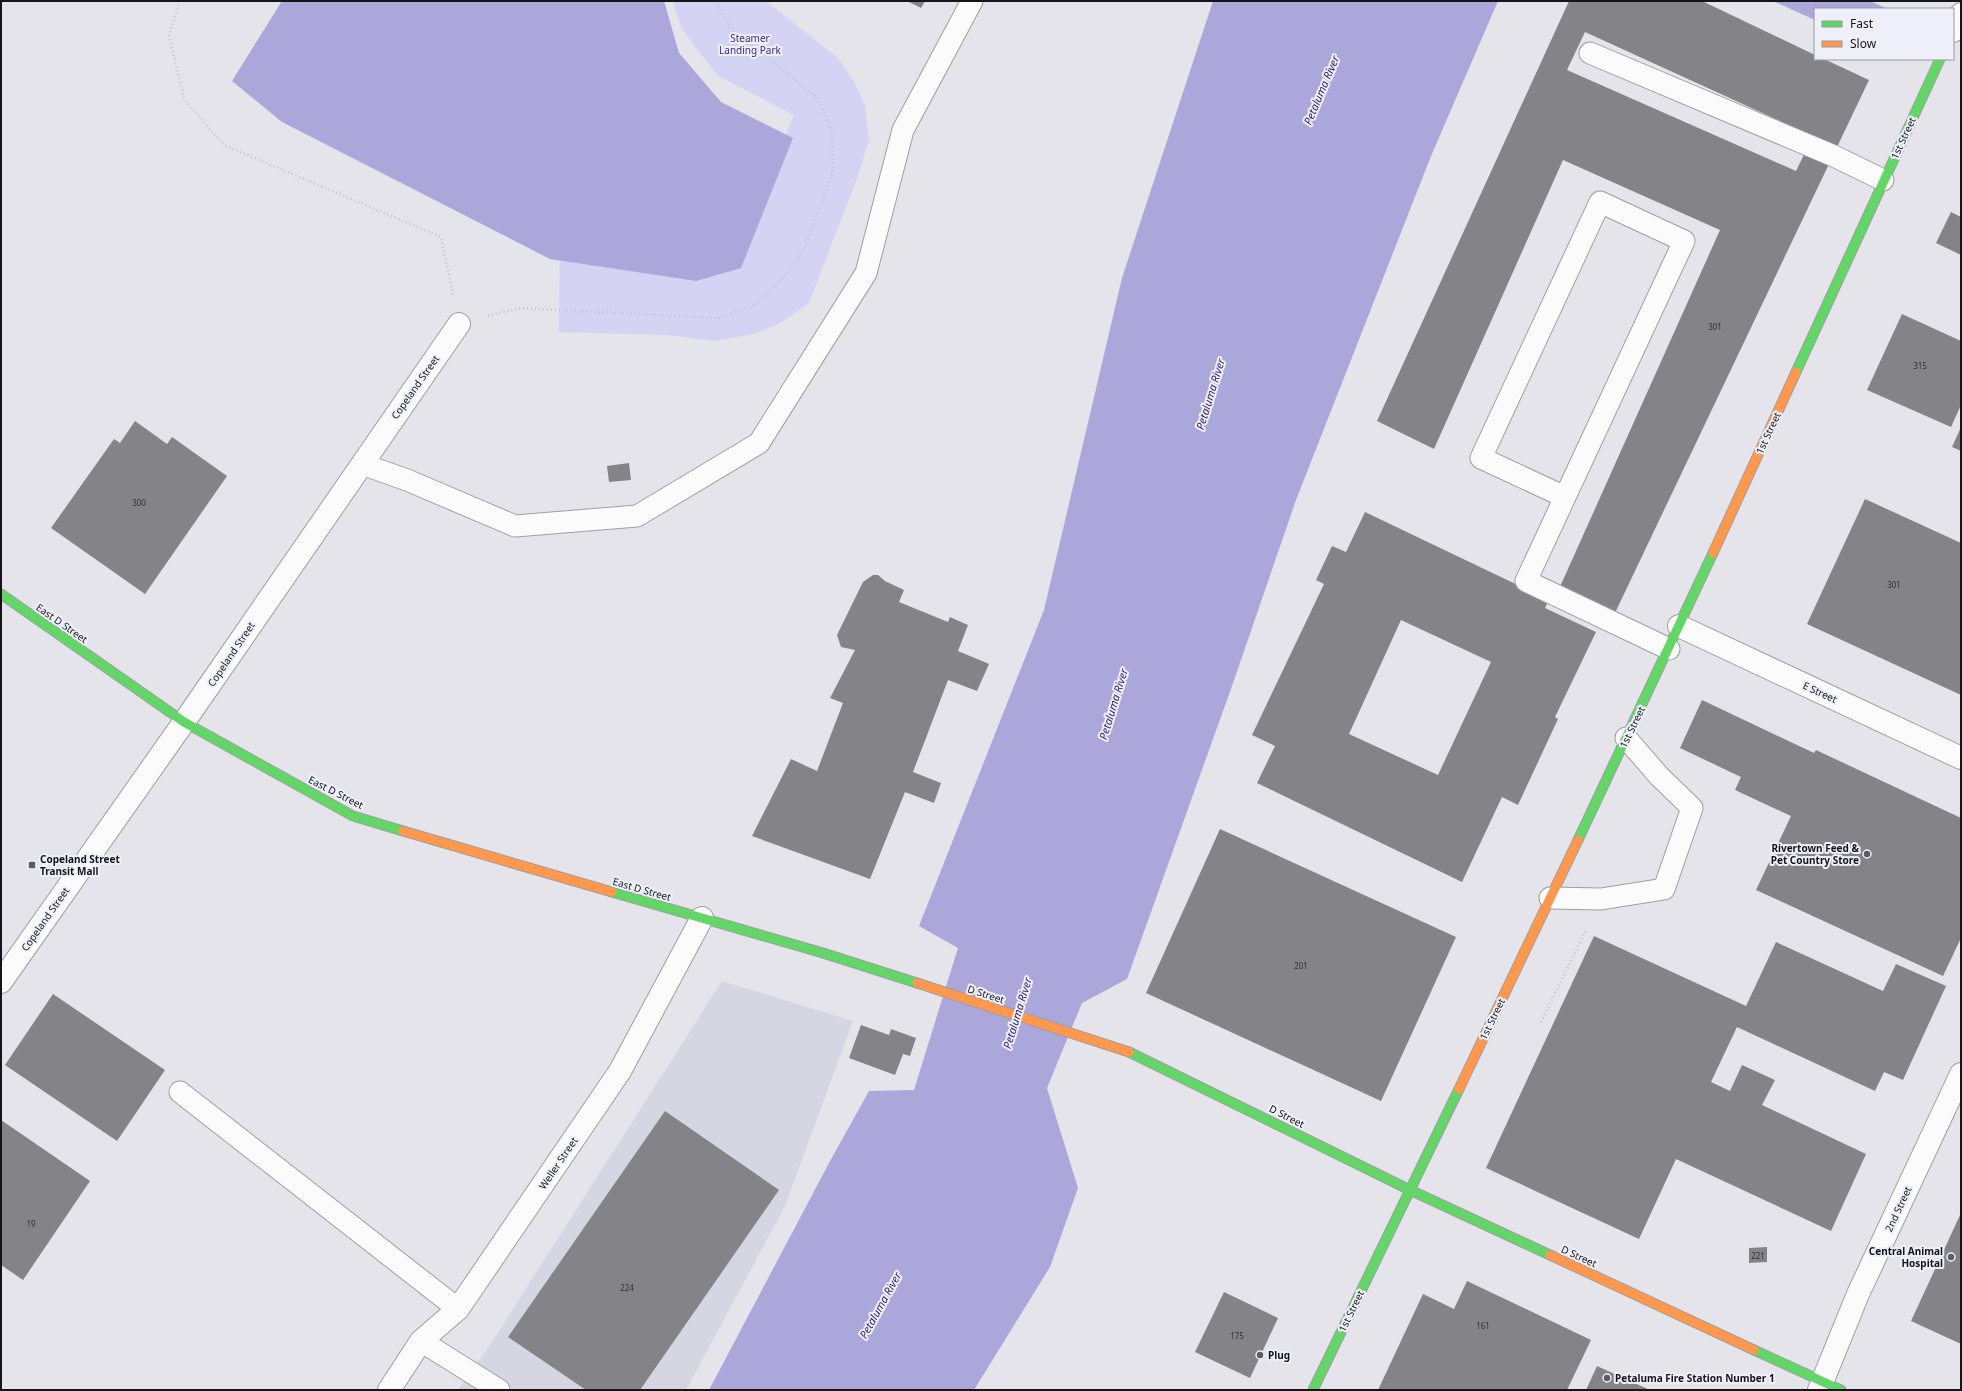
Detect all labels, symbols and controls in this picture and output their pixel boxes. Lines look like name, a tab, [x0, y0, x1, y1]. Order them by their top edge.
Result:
legend	[1814, 8, 1954, 60]
text: Fast	[1850, 15, 1874, 32]
park label: Steamer Landing Park	[719, 31, 782, 57]
text: Slow	[1850, 35, 1877, 52]
water label: Petaluma River	[1300, 53, 1343, 127]
street label: 1st Street	[1887, 114, 1919, 161]
house number: 301	[1708, 321, 1722, 332]
street label: Copeland Street	[388, 352, 443, 422]
water label: Petaluma River	[1192, 356, 1228, 431]
house number: 315	[1913, 360, 1927, 371]
street label: 1st Street	[1752, 409, 1784, 456]
house number: 300	[132, 497, 146, 508]
house number: 301	[1887, 579, 1901, 590]
street label: East D Street	[33, 600, 91, 646]
street label: Copeland Street	[204, 619, 258, 689]
water label: Petaluma River	[1095, 666, 1131, 741]
street label: E Street	[1801, 678, 1840, 706]
street label: 1st Street	[1616, 704, 1648, 750]
street label: East D Street	[306, 772, 366, 812]
place label: Rivertown Feed & Pet Country Store	[1771, 841, 1859, 867]
marker: Rivertown Feed & Pet Country Store	[1862, 849, 1872, 859]
place label: Copeland Street Transit Mall	[40, 852, 120, 878]
marker: Copeland Street Transit Mall	[27, 860, 37, 870]
street label: East D Street	[611, 874, 673, 904]
street label: Copeland Street	[18, 884, 73, 954]
house number: 201	[1294, 960, 1308, 971]
water label: Petaluma River	[999, 975, 1035, 1050]
street label: D Street	[966, 981, 1007, 1007]
street label: 1st Street	[1476, 996, 1508, 1042]
street label: D Street	[1267, 1101, 1307, 1131]
street label: Weller Street	[535, 1134, 581, 1192]
street label: 2nd Street	[1881, 1184, 1915, 1234]
house number: 19	[26, 1218, 36, 1229]
street label: D Street	[1559, 1242, 1599, 1270]
place label: Central Animal Hospital	[1869, 1244, 1943, 1270]
house number: 221	[1751, 1250, 1765, 1261]
marker: Central Animal Hospital	[1946, 1252, 1956, 1262]
water label: Petaluma River	[856, 1269, 905, 1341]
house number: 224	[620, 1282, 634, 1293]
street label: 1st Street	[1335, 1288, 1367, 1334]
house number: 161	[1476, 1320, 1490, 1331]
house number: 175	[1230, 1330, 1244, 1341]
place label: Plug	[1268, 1348, 1290, 1362]
marker: Plug	[1255, 1350, 1265, 1360]
place label: Petaluma Fire Station Number 1	[1615, 1371, 1775, 1385]
marker: Petaluma Fire Station Number 1	[1602, 1373, 1612, 1383]

